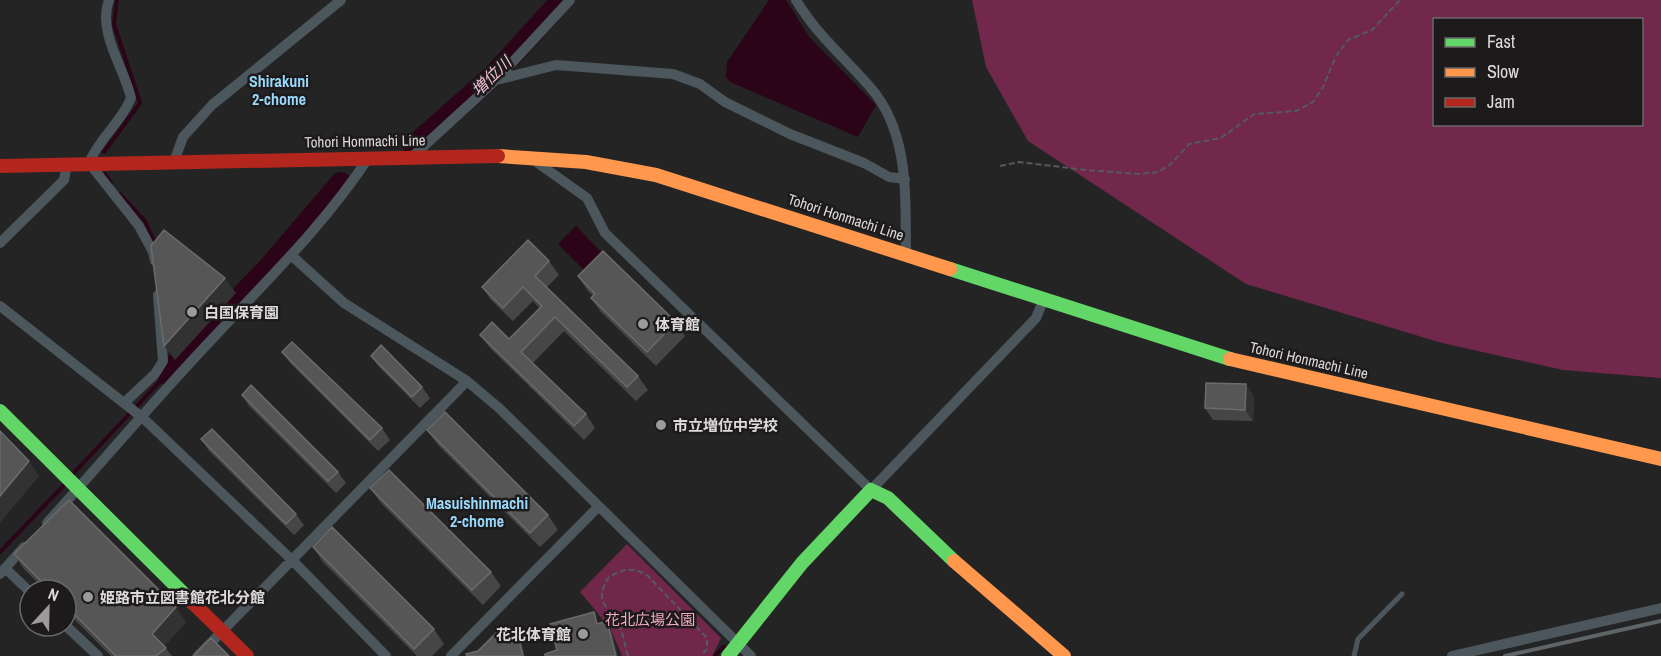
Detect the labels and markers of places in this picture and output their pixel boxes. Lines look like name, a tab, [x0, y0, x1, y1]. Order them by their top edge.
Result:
place label: 白国保育園	[204, 302, 279, 323]
marker: 白国保育園	[185, 305, 199, 319]
place label: 体育館	[655, 314, 700, 335]
marker: 体育館	[636, 317, 650, 331]
place label: 市立増位中学校	[673, 415, 778, 436]
marker: 市立増位中学校	[654, 418, 668, 432]
place label: 姫路市立図書館花北分館	[100, 587, 265, 608]
marker: 姫路市立図書館花北分館	[81, 590, 95, 604]
place label: 花北体育館	[496, 624, 571, 645]
marker: 花北体育館	[576, 627, 590, 641]

